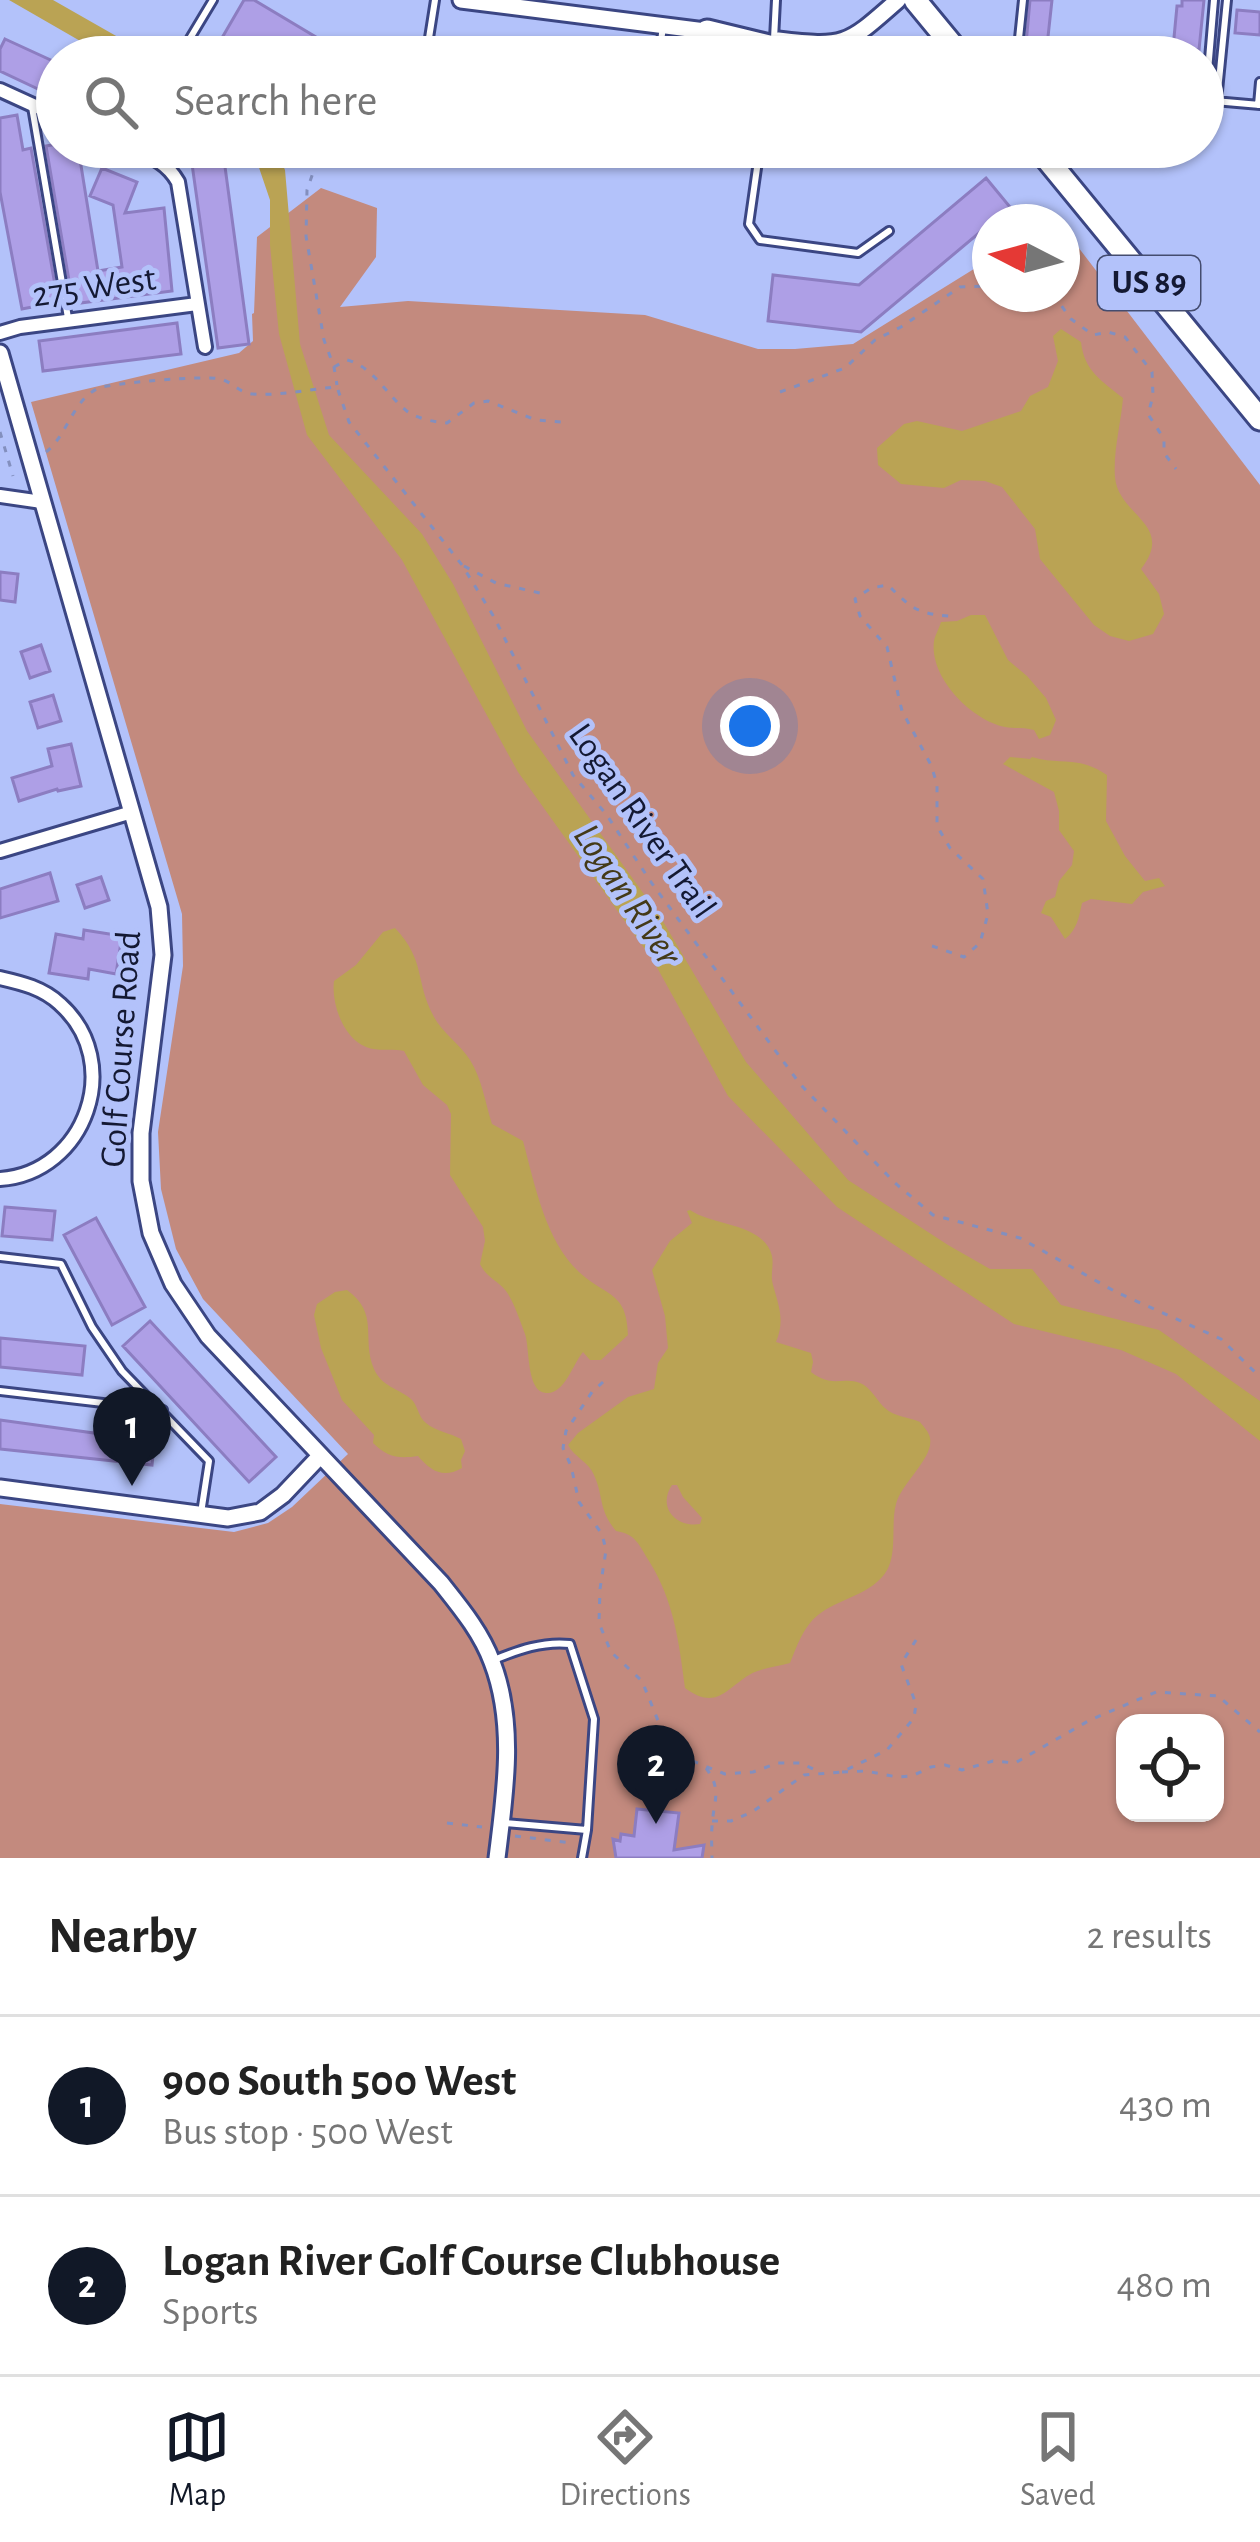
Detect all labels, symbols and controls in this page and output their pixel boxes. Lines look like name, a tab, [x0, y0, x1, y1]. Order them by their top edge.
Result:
search box	[36, 36, 1224, 168]
icon: search	[78, 69, 144, 135]
text: Search here	[174, 79, 377, 124]
north arrow	[972, 204, 1080, 312]
road number: US 89	[1098, 256, 1200, 310]
street label: 275 West	[30, 260, 159, 313]
your location	[720, 696, 780, 756]
street label: Logan River Trail	[559, 715, 725, 927]
water label: Logan River	[563, 815, 691, 975]
street label: Golf Course Road	[95, 930, 147, 1168]
pin: 1	[93, 1387, 171, 1486]
map controls	[1116, 1714, 1224, 1822]
button: locate	[1116, 1714, 1224, 1822]
pin: 2	[617, 1725, 695, 1824]
text: Nearby	[48, 1911, 197, 1962]
text: 2 results	[1086, 1917, 1212, 1956]
text: 900 South 500 West	[162, 2059, 516, 2104]
text: 1	[80, 2086, 94, 2125]
text: 430 m	[1119, 2086, 1212, 2125]
text: Bus stop · 500 West	[162, 2113, 453, 2152]
text: Logan River Golf Course Clubhouse	[162, 2239, 780, 2284]
text: 2	[78, 2266, 96, 2305]
text: 480 m	[1117, 2266, 1212, 2305]
text: Sports	[162, 2293, 259, 2332]
tab: Map	[164, 2404, 230, 2516]
tab: Directions	[559, 2404, 691, 2516]
tab: Saved	[1020, 2404, 1095, 2516]

